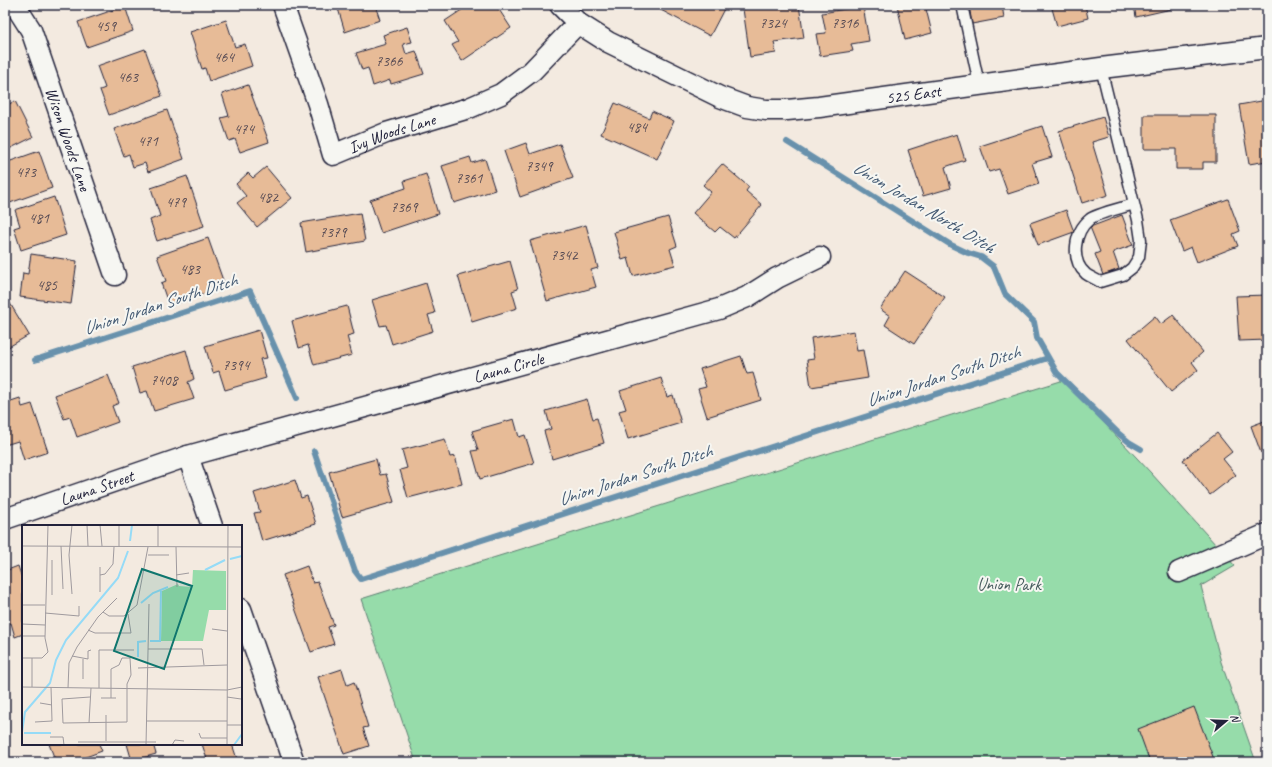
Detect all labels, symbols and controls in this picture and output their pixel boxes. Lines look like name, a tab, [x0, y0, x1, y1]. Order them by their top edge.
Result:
house number: 7324	[759, 14, 788, 33]
house number: 7316	[831, 14, 860, 33]
house number: 459	[96, 17, 117, 36]
house number: 464	[214, 48, 235, 67]
house number: 7366	[375, 52, 404, 71]
house number: 463	[118, 68, 139, 87]
street label: 525 East	[885, 79, 944, 108]
street label: Wison Woods Lane	[41, 85, 96, 195]
street label: Ivy Woods Lane	[345, 108, 439, 158]
house number: 484	[627, 118, 648, 137]
house number: 474	[234, 120, 255, 139]
house number: 471	[138, 132, 159, 151]
water label: Union Jordan North Ditch	[849, 156, 1000, 259]
house number: 7349	[525, 157, 554, 176]
house number: 473	[16, 163, 37, 182]
house number: 7361	[455, 169, 484, 188]
house number: 482	[258, 188, 279, 207]
house number: 479	[166, 193, 187, 212]
house number: 7369	[390, 198, 419, 217]
house number: 481	[29, 209, 50, 228]
house number: 7379	[319, 223, 348, 242]
house number: 7342	[550, 246, 579, 265]
house number: 483	[180, 260, 201, 279]
water label: Union Jordan South Ditch	[81, 268, 241, 339]
house number: 485	[37, 276, 58, 295]
water label: Union Jordan South Ditch	[864, 340, 1024, 411]
street label: Launa Circle	[471, 347, 547, 387]
house number: 7394	[222, 356, 251, 375]
house number: 7408	[150, 371, 179, 390]
water label: Union Jordan South Ditch	[556, 439, 716, 510]
street label: Launa Street	[57, 464, 139, 510]
inset map	[22, 525, 242, 745]
park label: Union Park	[977, 574, 1042, 595]
north arrow	[1206, 701, 1246, 741]
text: N	[1228, 712, 1244, 725]

